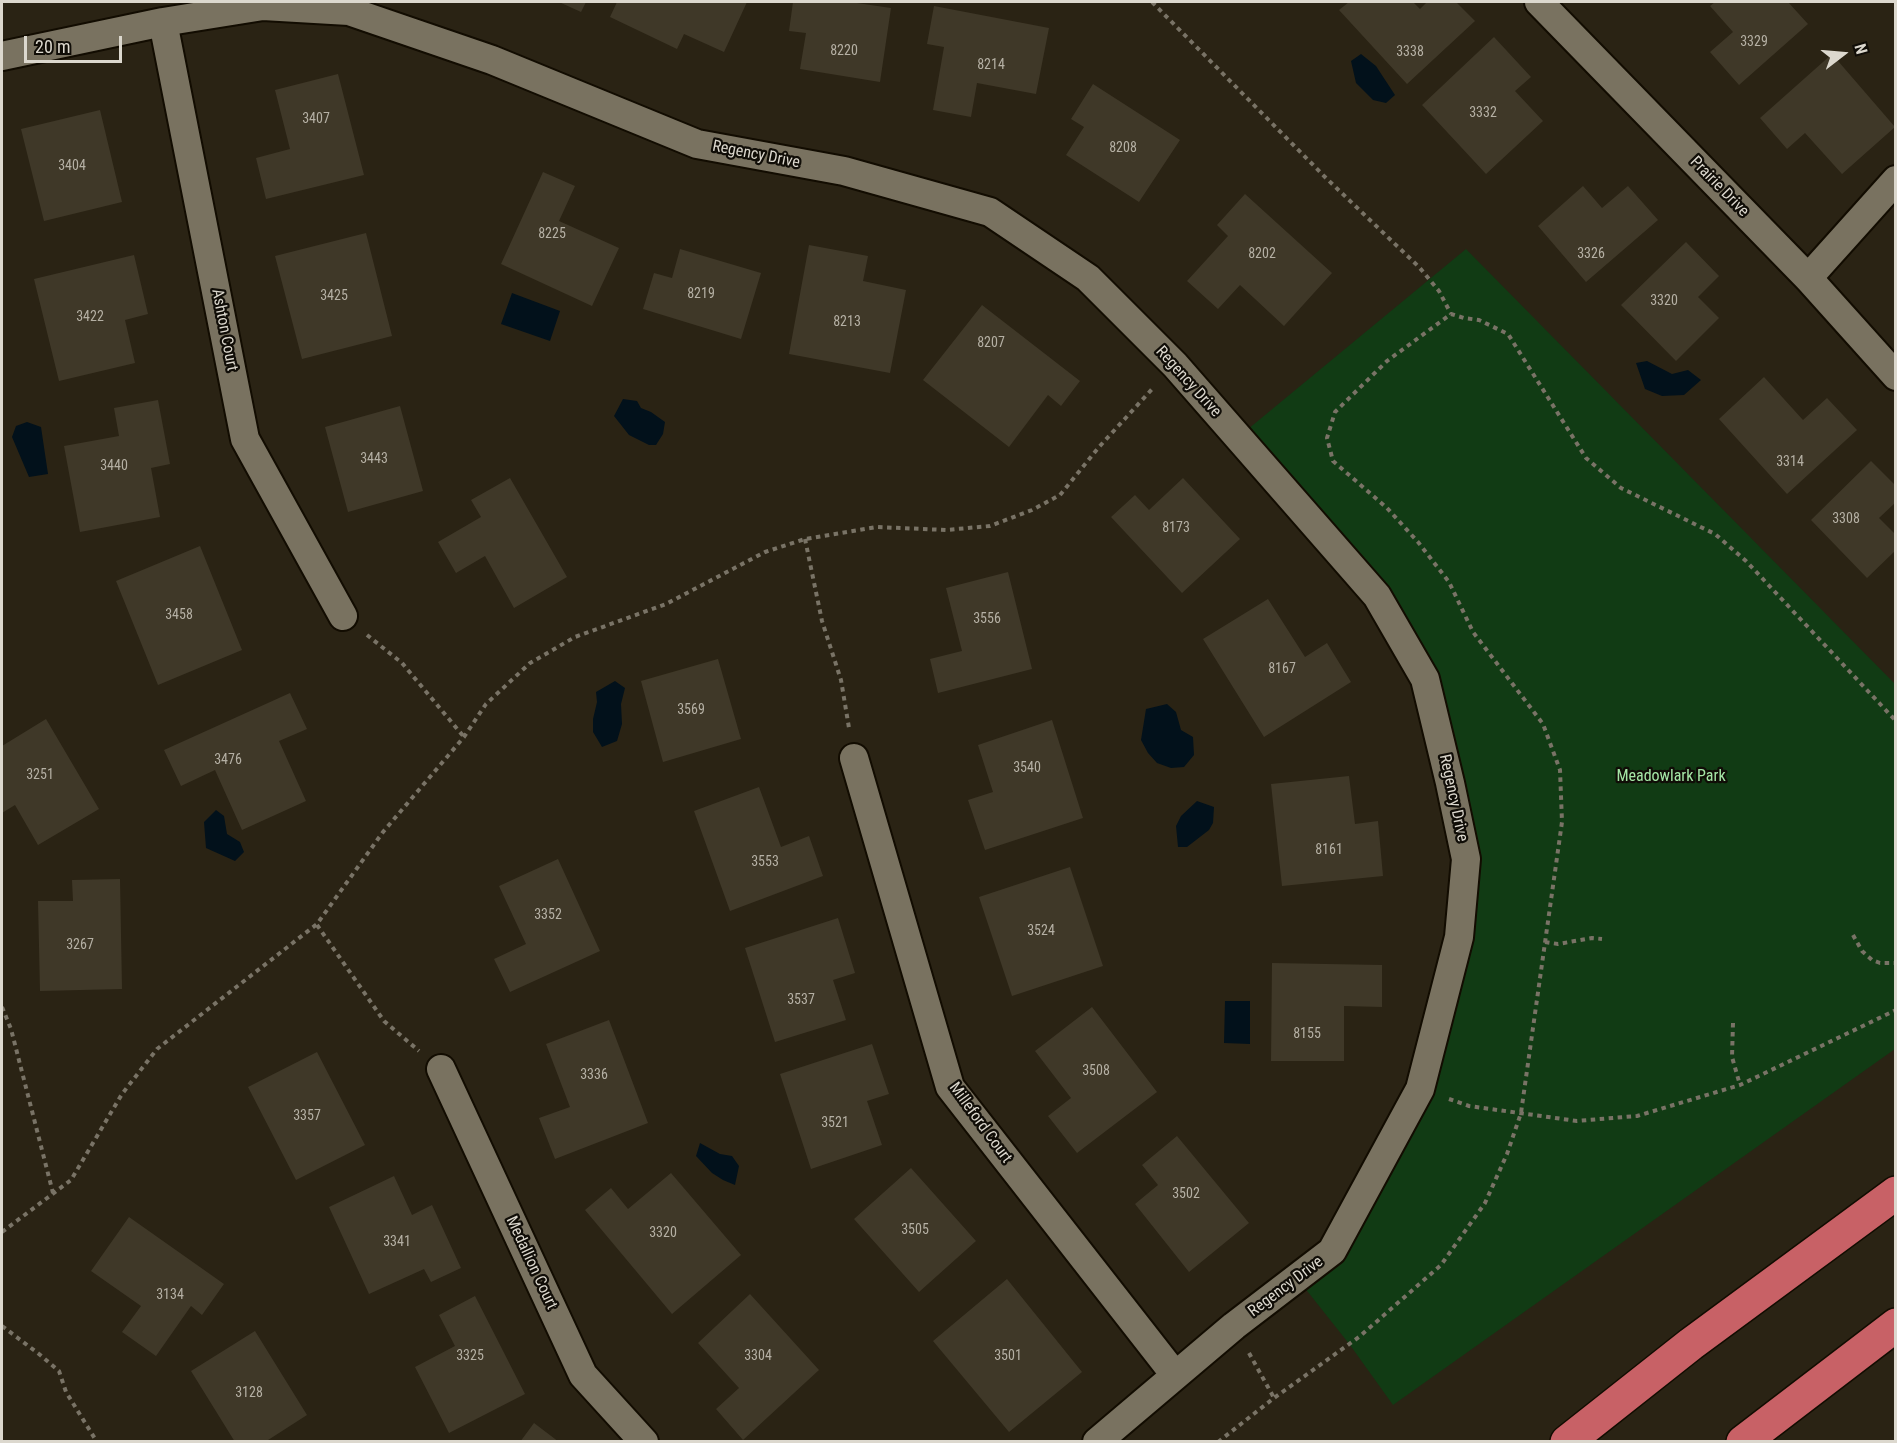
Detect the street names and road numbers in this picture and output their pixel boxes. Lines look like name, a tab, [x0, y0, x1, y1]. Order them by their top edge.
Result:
street label: Regency Drive	[711, 137, 801, 173]
street label: Prairie Drive	[1686, 153, 1752, 221]
street label: Ashton Court	[207, 287, 241, 373]
street label: Regency Drive	[1151, 343, 1225, 421]
street label: Regency Drive	[1434, 753, 1472, 843]
street label: Milleford Court	[944, 1079, 1016, 1167]
street label: Medallion Court	[501, 1213, 561, 1313]
street label: Regency Drive	[1245, 1253, 1327, 1321]

